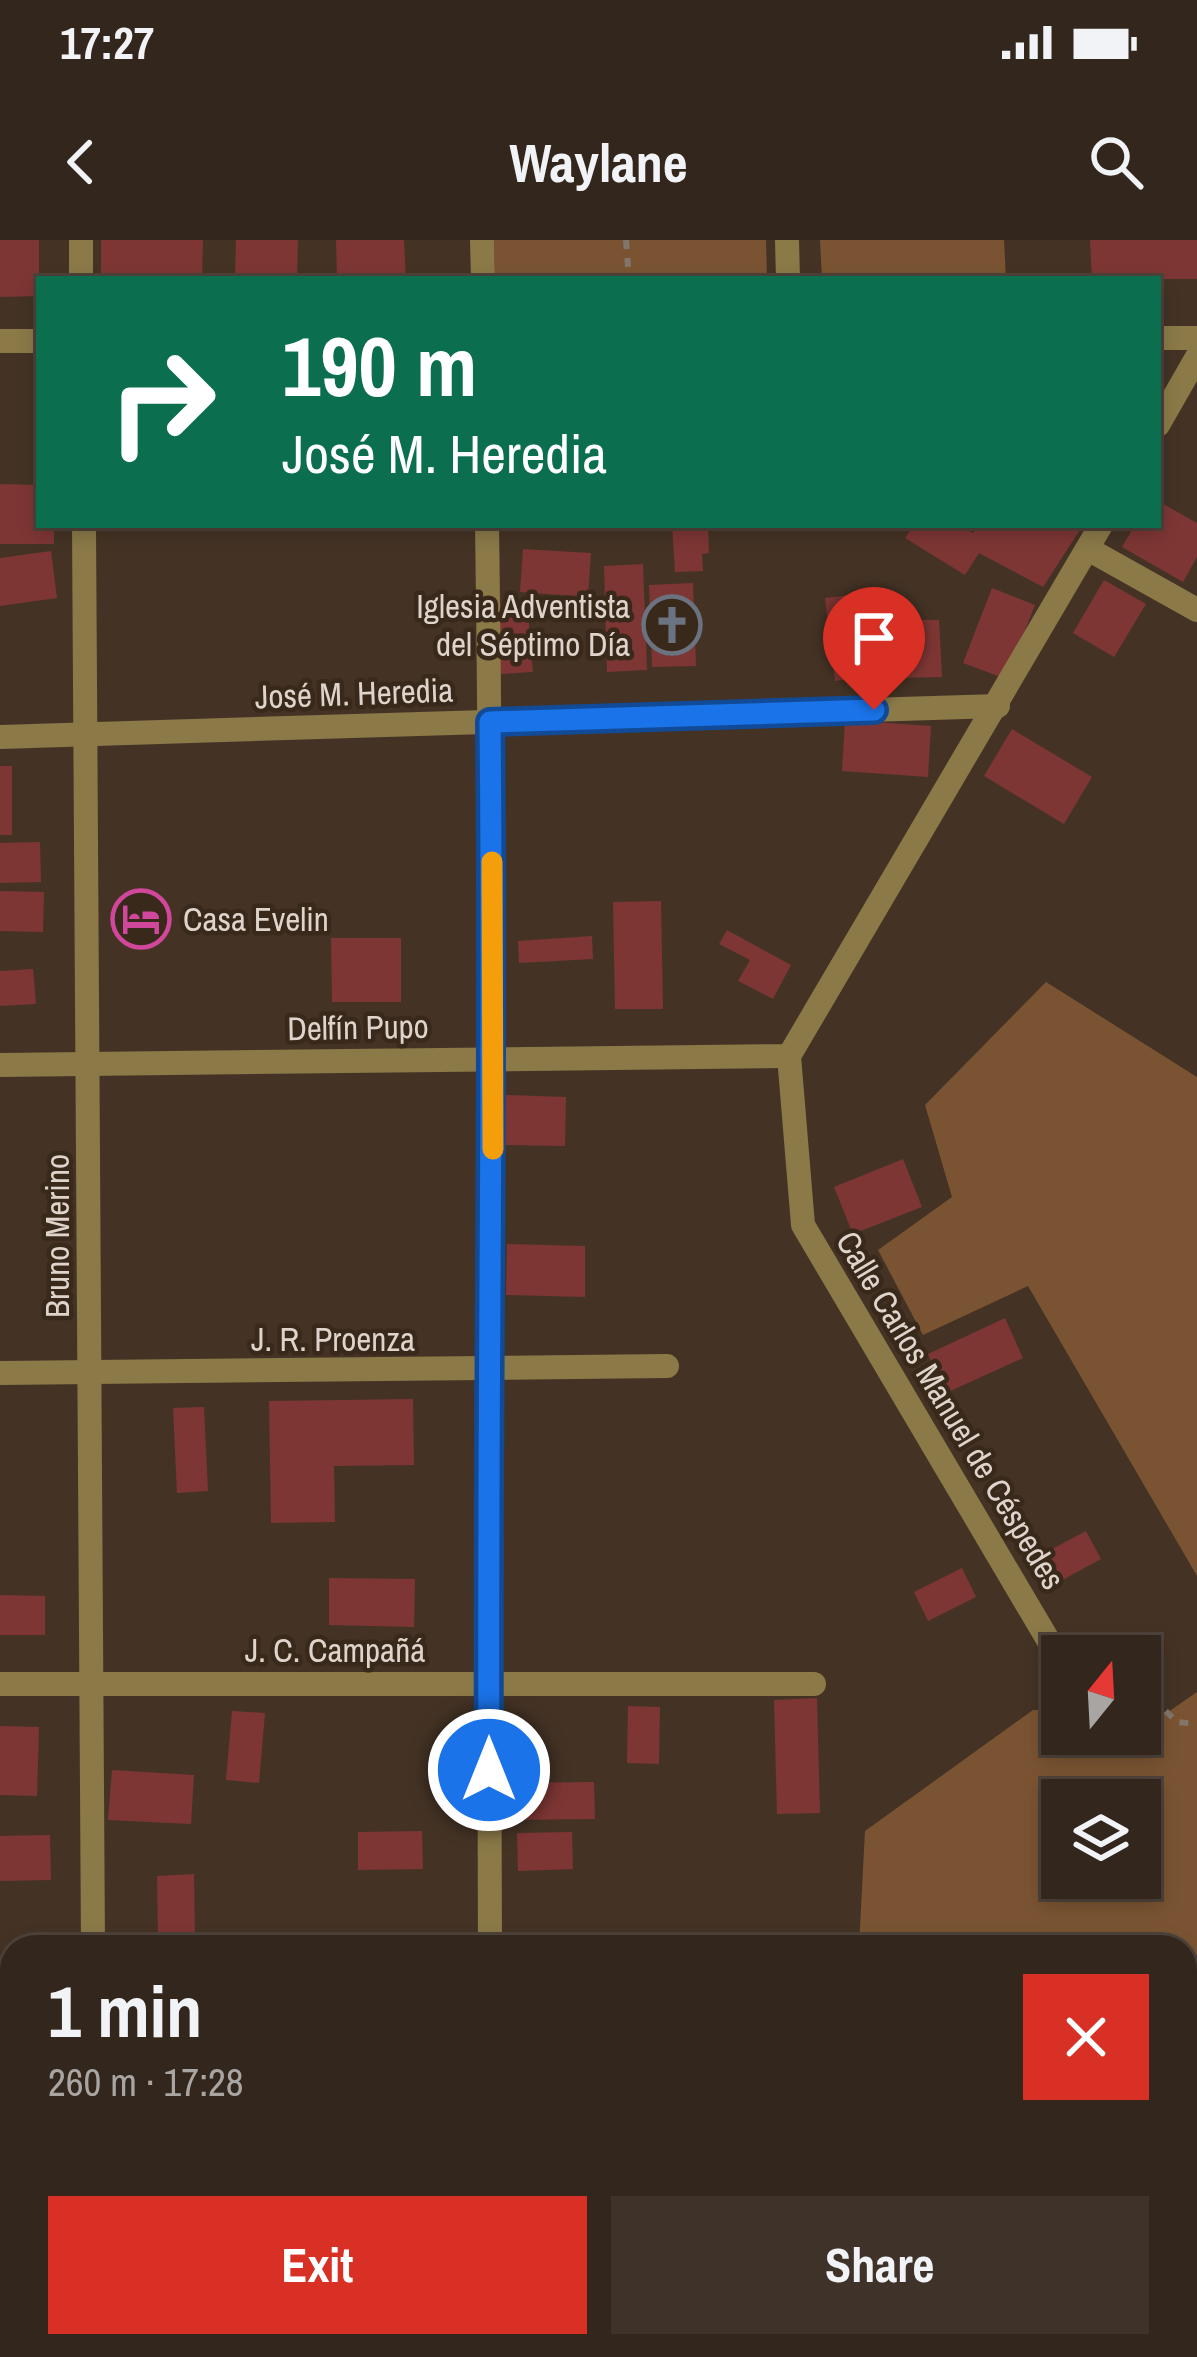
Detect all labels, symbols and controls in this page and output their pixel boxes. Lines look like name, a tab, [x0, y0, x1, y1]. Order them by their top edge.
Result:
text: 17:27	[60, 12, 154, 73]
text: Waylane	[509, 126, 688, 199]
icon: back	[48, 129, 114, 195]
icon: search	[1083, 129, 1149, 195]
text: 190 m	[282, 309, 477, 422]
icon: right	[84, 324, 240, 480]
text: José M. Heredia	[282, 417, 607, 490]
place label: Iglesia Adventista del Séptimo Día	[416, 584, 630, 666]
pin	[823, 587, 925, 710]
church icon: Iglesia Adventista del Séptimo Día	[641, 594, 703, 656]
icon: arrive	[841, 605, 907, 671]
street label: José M. Heredia	[254, 668, 454, 718]
hotel icon: Casa Evelin	[110, 888, 172, 950]
place label: Casa Evelin	[183, 897, 329, 941]
street label: Delfín Pupo	[287, 1004, 429, 1050]
street label: Bruno Merino	[35, 1154, 79, 1318]
street label: Calle Carlos Manuel de Céspedes	[826, 1223, 1076, 1597]
street label: J. R. Proenza	[251, 1317, 415, 1361]
street label: J. C. Campañá	[245, 1628, 425, 1672]
north arrow	[1041, 1635, 1161, 1755]
map controls	[1041, 1635, 1161, 1899]
position arrow	[426, 1707, 552, 1833]
button: layers	[1041, 1779, 1161, 1899]
text: 1 min	[48, 1962, 202, 2059]
button: close	[1023, 1974, 1149, 2100]
text: 260 m · 17:28	[48, 2056, 244, 2108]
button: Exit	[48, 2196, 587, 2334]
button: Share	[611, 2196, 1149, 2334]

